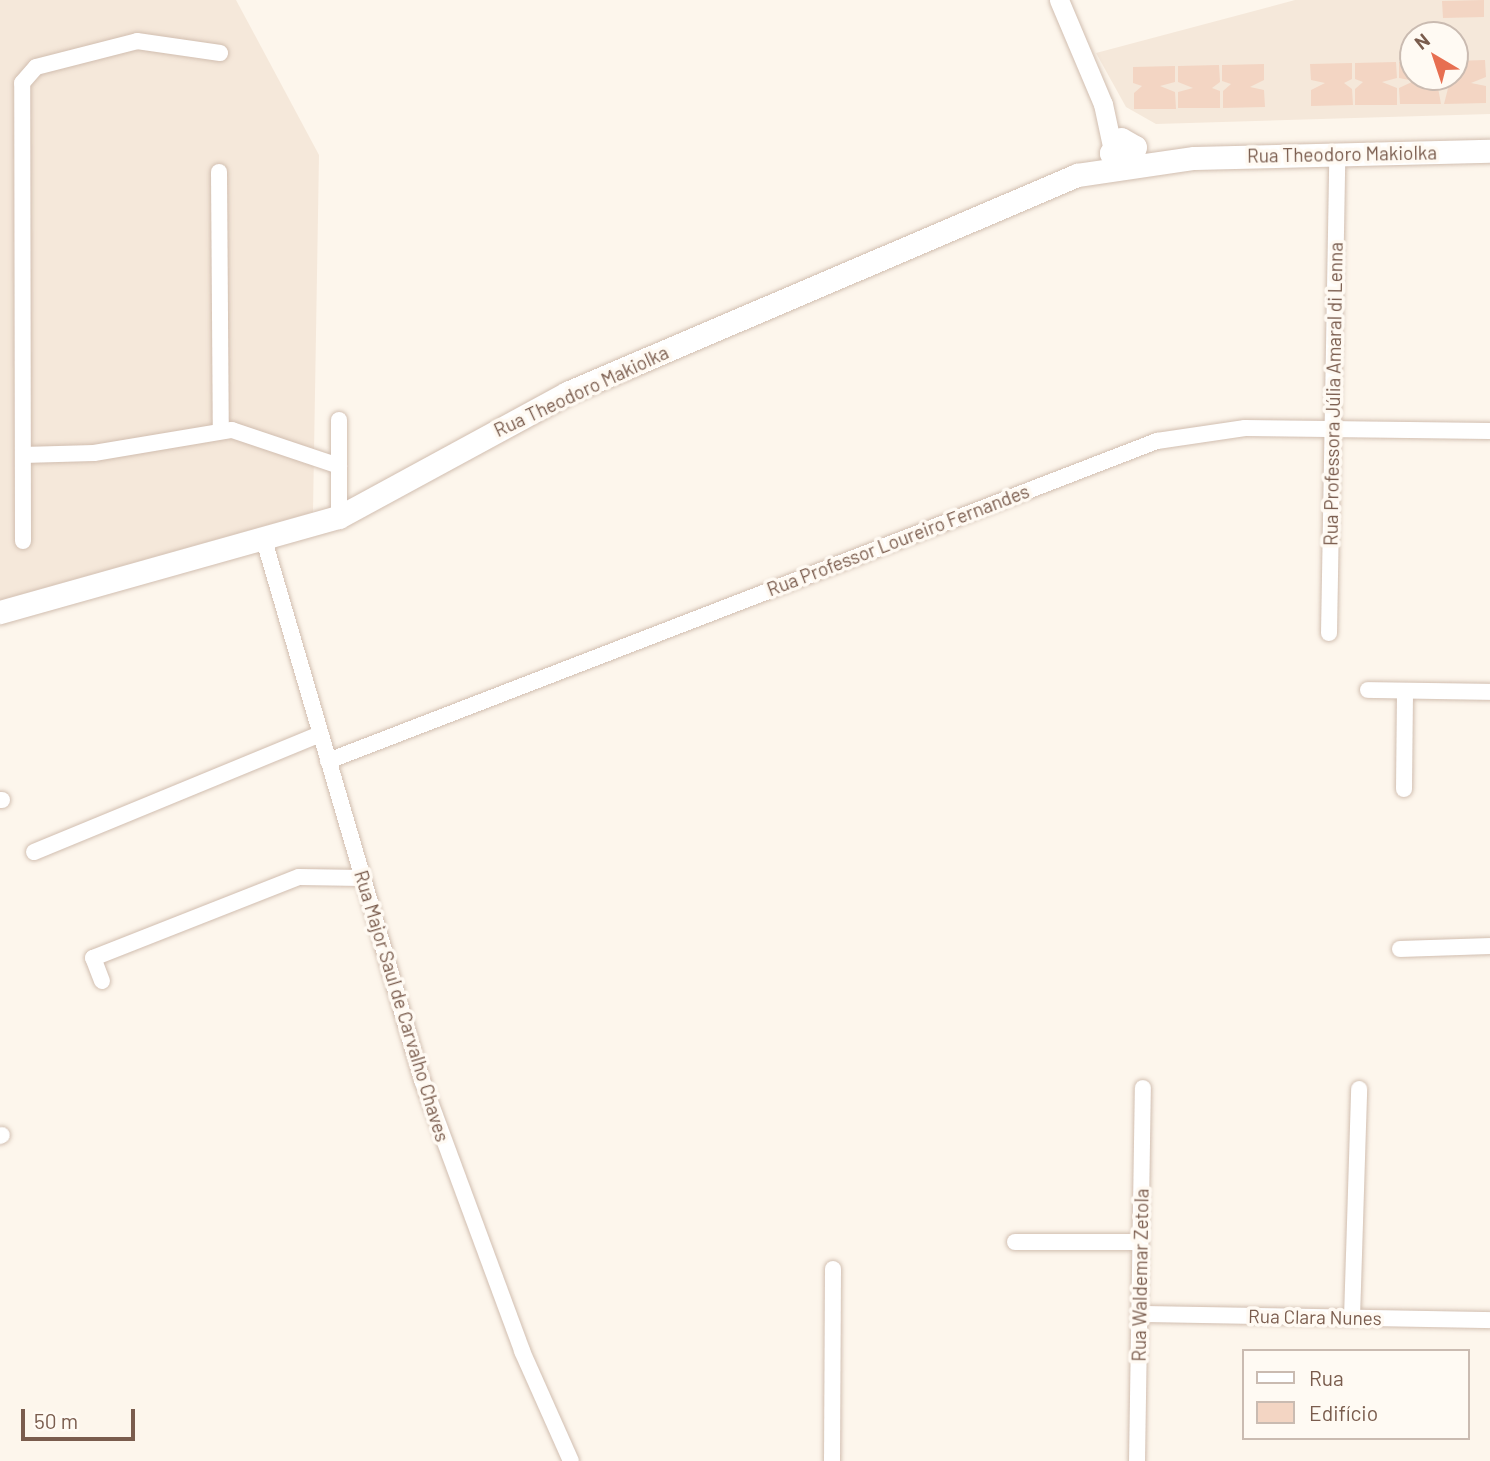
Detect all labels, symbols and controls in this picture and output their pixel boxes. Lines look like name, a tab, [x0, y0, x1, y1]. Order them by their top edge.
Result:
north arrow	[1399, 21, 1469, 91]
text: N	[1410, 28, 1434, 54]
street label: Rua Theodoro Makiolka	[1247, 141, 1437, 167]
street label: Rua Professora Júlia Amaral di Lenna	[1319, 242, 1347, 546]
street label: Rua Theodoro Makiolka	[490, 341, 672, 441]
street label: Rua Professor Loureiro Fernandes	[764, 479, 1032, 601]
street label: Rua Major Saul de Carvalho Chaves	[350, 868, 454, 1144]
street label: Rua Waldemar Zetola	[1127, 1188, 1153, 1362]
street label: Rua Clara Nunes	[1248, 1304, 1382, 1330]
legend	[1242, 1349, 1469, 1440]
text: Rua	[1309, 1365, 1344, 1390]
scale bar	[24, 1394, 138, 1438]
text: Edifício	[1309, 1400, 1378, 1425]
text: 50 m	[34, 1408, 78, 1433]

